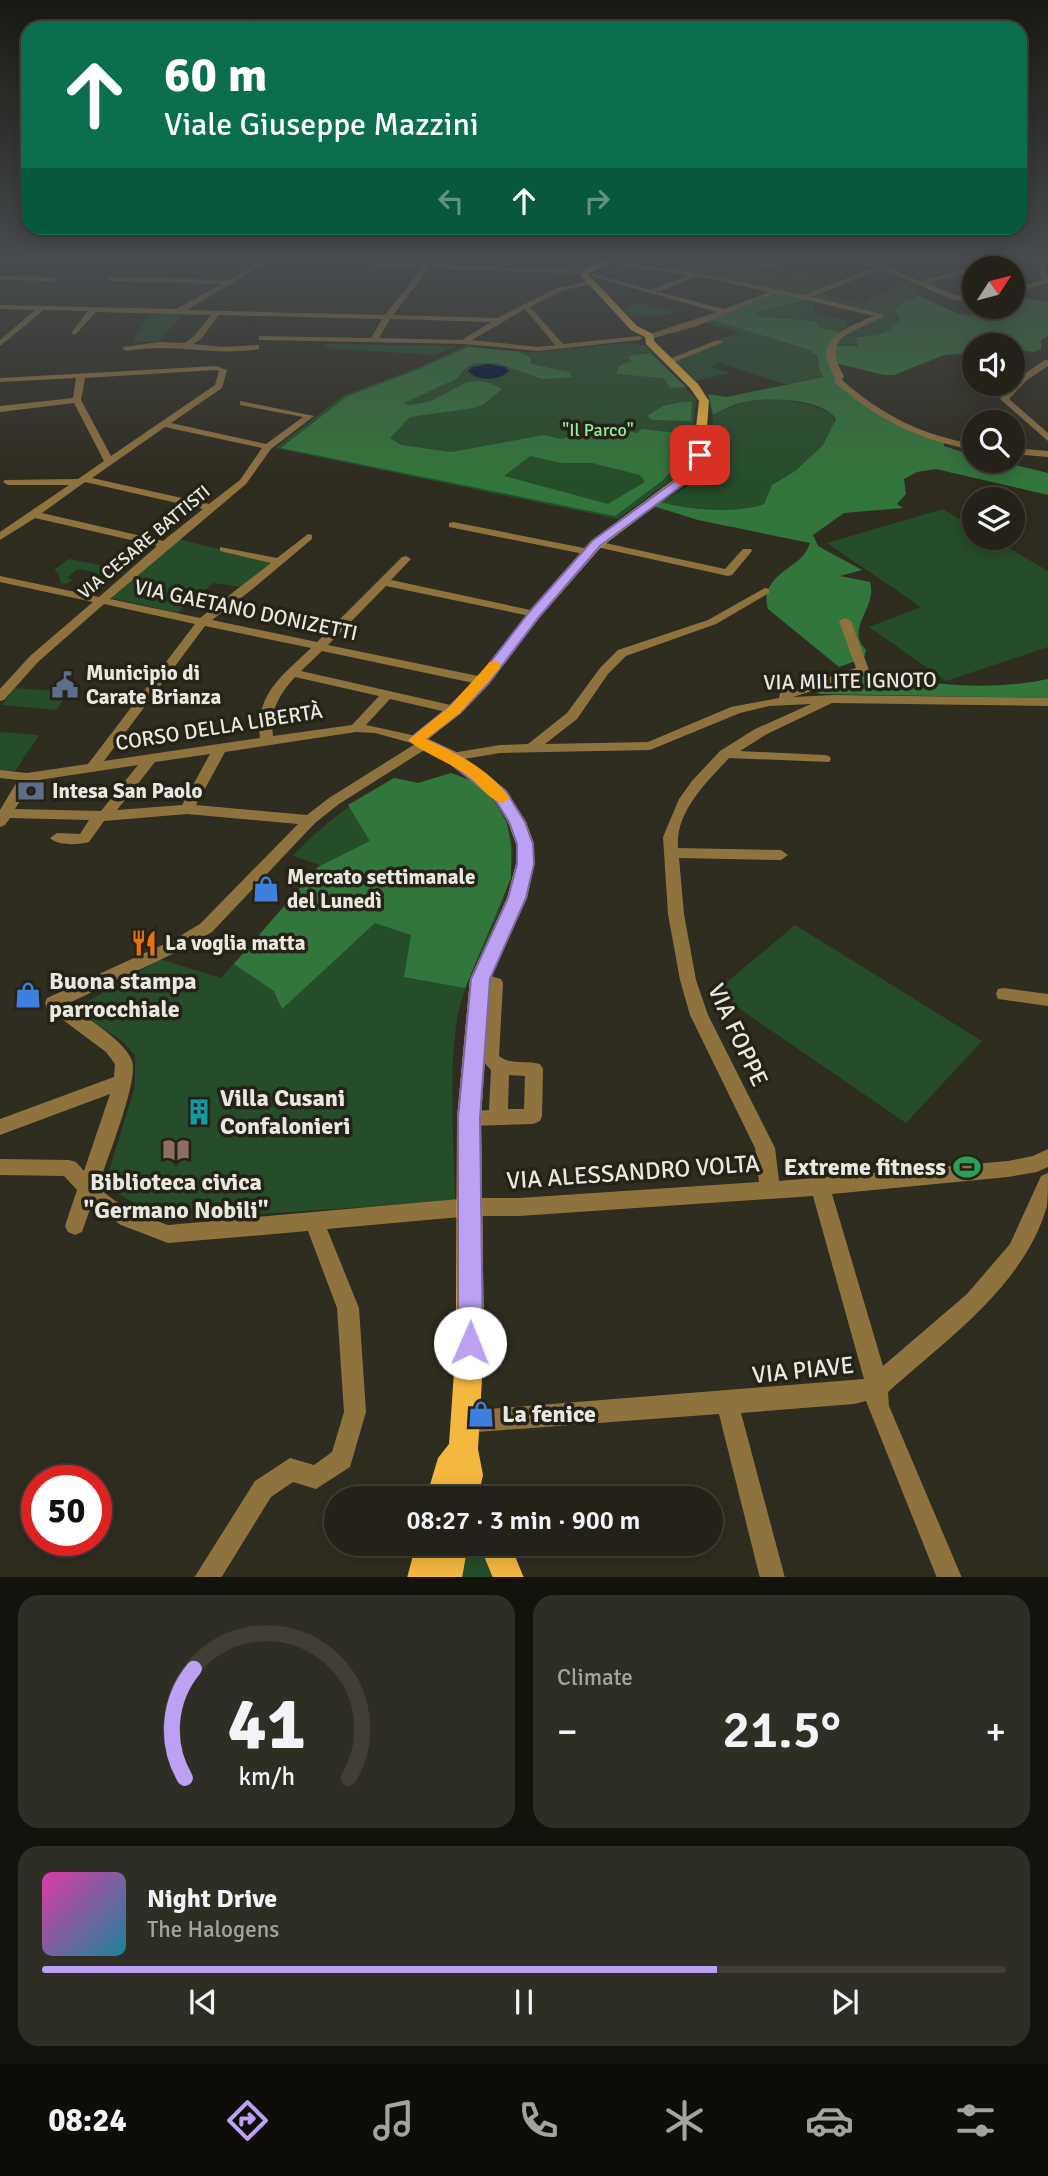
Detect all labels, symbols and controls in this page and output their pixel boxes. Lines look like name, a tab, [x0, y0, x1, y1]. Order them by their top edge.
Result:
text: 60 m	[164, 45, 267, 105]
icon: ahead	[49, 49, 140, 140]
text: Viale Giuseppe Mazzini	[164, 105, 479, 144]
icon: left	[432, 182, 470, 220]
icon: ahead	[505, 182, 543, 220]
icon: right	[578, 182, 616, 220]
north arrow	[962, 256, 1026, 318]
map controls	[962, 256, 1025, 550]
button: sound	[962, 333, 1025, 396]
button: search	[962, 410, 1025, 473]
park label: "Il Parco"	[562, 419, 634, 441]
pin	[670, 425, 730, 485]
icon: arrive	[681, 436, 719, 474]
street label: VIA CESARE BATTISTI	[73, 480, 215, 604]
button: layers	[962, 487, 1025, 550]
street label: VIA GAETANO DONIZETTI	[132, 574, 360, 646]
place label: Municipio di Carate Brianza	[86, 660, 222, 710]
street label: VIA MILITE IGNOTO	[763, 666, 937, 696]
public building icon: Municipio di Carate Brianza	[50, 670, 80, 700]
street label: CORSO DELLA LIBERTÀ	[114, 698, 324, 756]
bank icon: Intesa San Paolo	[16, 776, 46, 806]
place label: Intesa San Paolo	[52, 778, 202, 804]
place label: Mercato settimanale del Lunedì	[287, 864, 475, 914]
shop icon: Mercato settimanale del Lunedì	[251, 874, 281, 904]
restaurant icon: La voglia matta	[129, 928, 159, 958]
place label: La voglia matta	[165, 930, 306, 956]
place label: Buona stampa parrocchiale	[49, 966, 197, 1024]
street label: VIA FOPPE	[701, 979, 775, 1091]
shop icon: Buona stampa parrocchiale	[13, 980, 43, 1010]
place label: Villa Cusani Confalonieri	[220, 1083, 350, 1141]
building icon: Villa Cusani Confalonieri	[184, 1097, 214, 1127]
library icon: Biblioteca civica "Germano Nobili"	[161, 1135, 191, 1165]
street label: VIA ALESSANDRO VOLTA	[505, 1148, 761, 1196]
place label: Extreme fitness	[784, 1152, 946, 1182]
sports icon: Extreme fitness	[952, 1152, 982, 1182]
place label: Biblioteca civica "Germano Nobili"	[84, 1167, 268, 1225]
position arrow	[433, 1306, 507, 1380]
street label: VIA PIAVE	[751, 1350, 855, 1390]
shop icon: La fenice	[466, 1399, 496, 1429]
place label: La fenice	[502, 1399, 596, 1429]
speed limit sign: 50	[21, 1465, 112, 1556]
text: 08:27 · 3 min · 900 m	[407, 1505, 640, 1537]
text: Climate	[557, 1663, 633, 1692]
text: 41	[227, 1680, 306, 1769]
text: 21.5°	[722, 1698, 841, 1762]
text: −	[557, 1708, 578, 1755]
text: +	[985, 1708, 1006, 1755]
text: km/h	[238, 1760, 295, 1791]
text: Night Drive	[147, 1883, 277, 1915]
text: The Halogens	[147, 1915, 279, 1944]
icon: previous	[184, 1983, 222, 2021]
icon: pause	[505, 1983, 543, 2021]
icon: next	[826, 1983, 864, 2021]
icon: directions	[223, 2096, 272, 2145]
icon: music	[369, 2096, 418, 2145]
icon: phone	[514, 2096, 563, 2145]
icon: climate	[660, 2096, 709, 2145]
icon: car	[805, 2096, 854, 2145]
icon: filters	[951, 2096, 1000, 2145]
text: 08:24	[48, 2101, 127, 2140]

